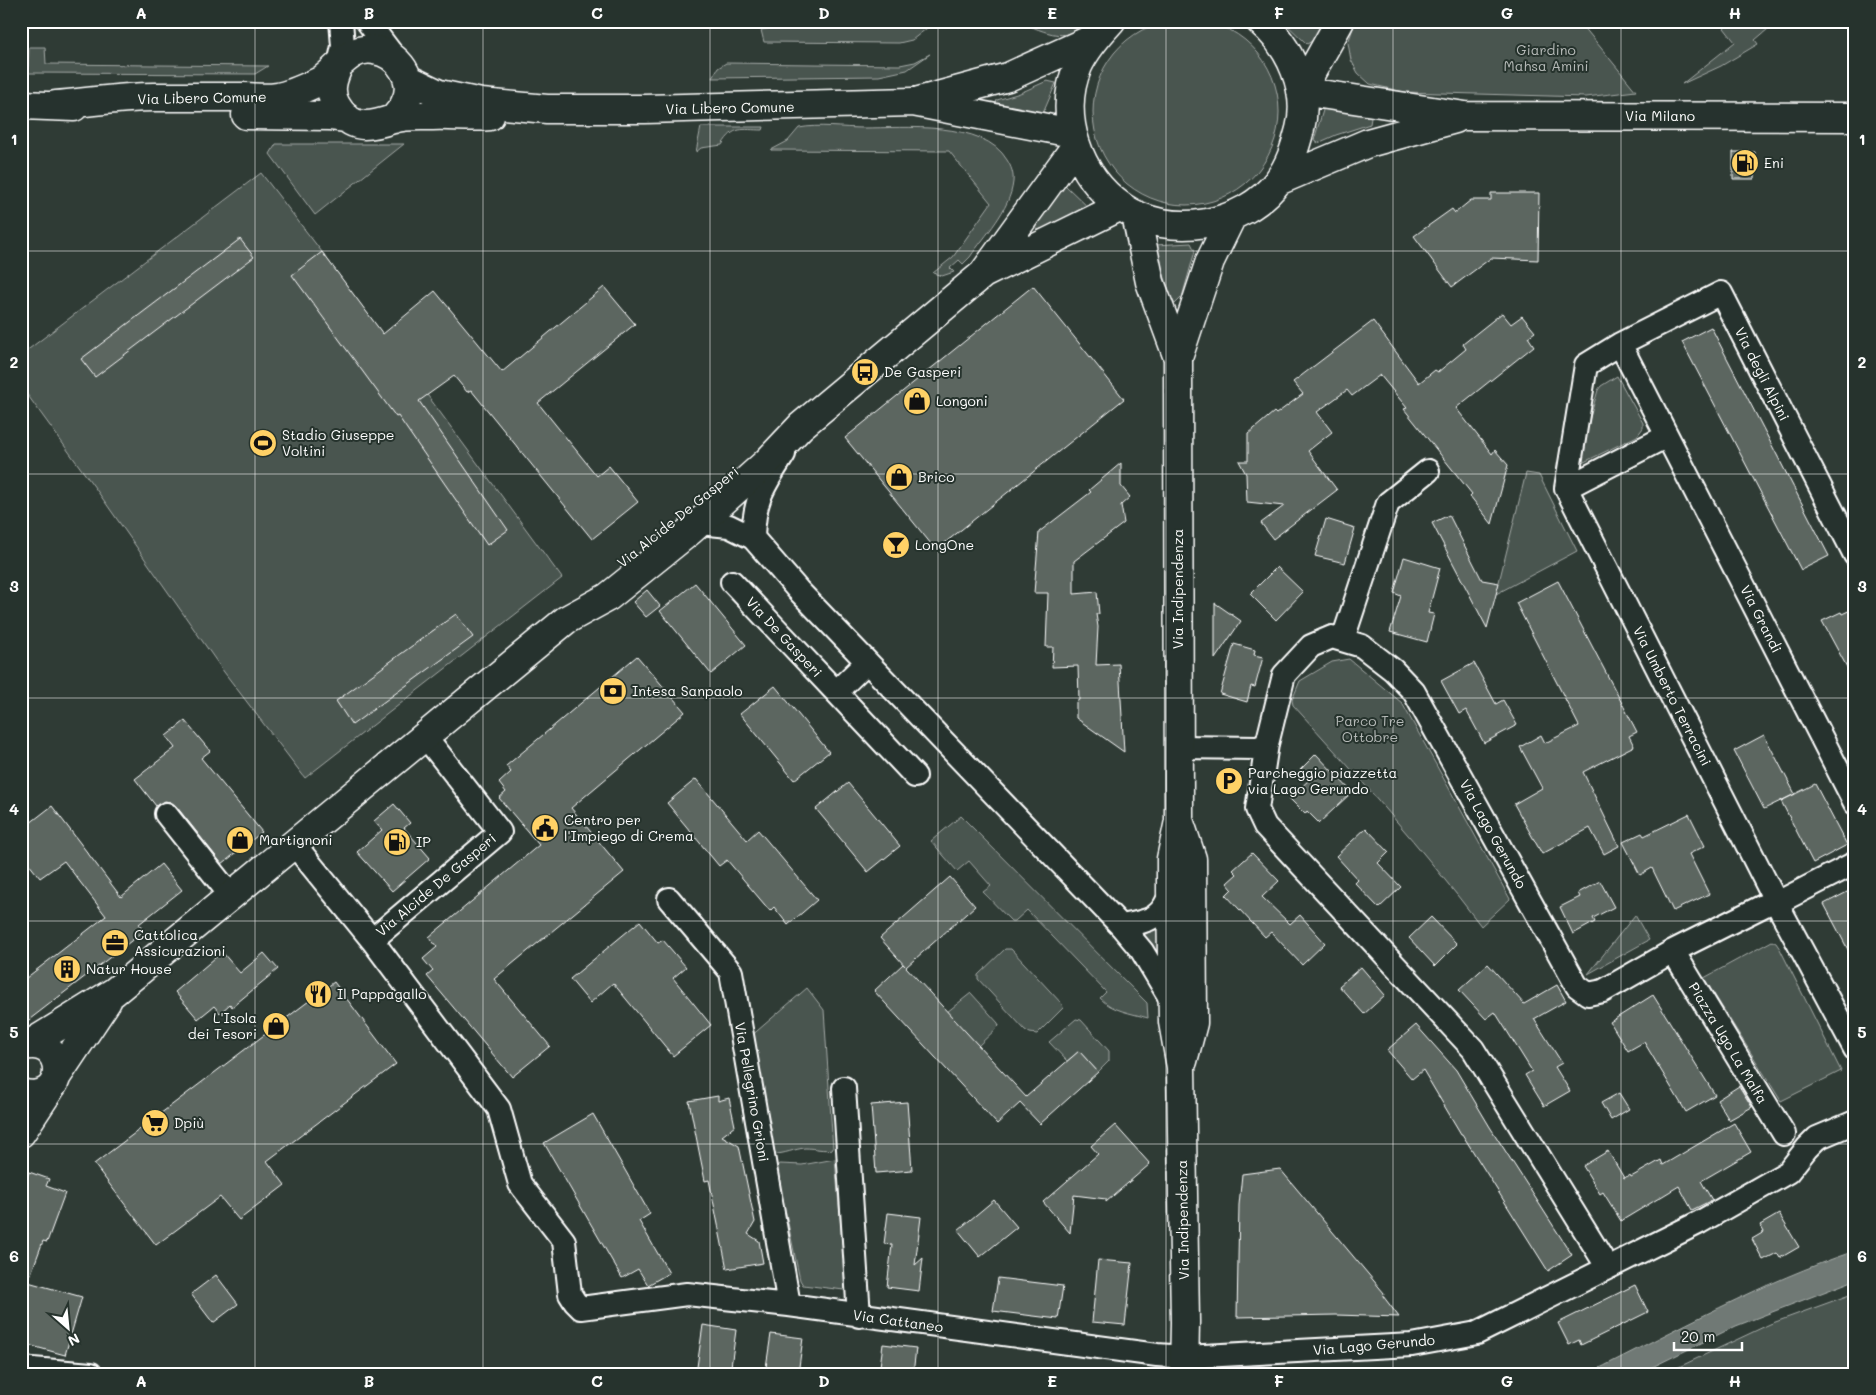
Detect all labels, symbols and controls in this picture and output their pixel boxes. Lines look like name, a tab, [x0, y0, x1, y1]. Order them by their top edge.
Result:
text: A	[135, 2, 147, 23]
text: B	[364, 2, 374, 23]
text: C	[591, 2, 603, 23]
text: D	[818, 2, 830, 23]
text: E	[1047, 2, 1057, 23]
text: F	[1274, 2, 1284, 23]
text: G	[1501, 2, 1513, 23]
text: H	[1729, 2, 1741, 23]
park label: Giardino Mahsa Amini	[1504, 40, 1588, 75]
street label: Via Libero Comune	[137, 87, 267, 108]
street label: Via Libero Comune	[665, 97, 795, 118]
street label: Via Milano	[1625, 106, 1695, 125]
text: 1	[10, 128, 18, 149]
text: 1	[1858, 128, 1866, 149]
fuel station icon: Eni	[1730, 148, 1760, 178]
place label: Eni	[1764, 153, 1784, 172]
street label: Via degli Alpini	[1731, 324, 1794, 424]
text: 2	[10, 351, 19, 372]
text: 2	[1858, 351, 1867, 372]
bus stop icon: De Gasperi	[850, 357, 880, 387]
place label: De Gasperi	[884, 362, 961, 381]
shop icon: Longoni	[902, 386, 932, 416]
place label: Longoni	[936, 391, 988, 410]
place label: Stadio Giuseppe Voltini	[282, 425, 394, 460]
sports icon: Stadio Giuseppe Voltini	[248, 428, 278, 458]
street label: Via Alcide De Gasperi	[613, 462, 743, 572]
shop icon: Brico	[884, 462, 914, 492]
place label: Brico	[918, 467, 955, 486]
street label: Via Indipendenza	[1168, 529, 1187, 649]
bar icon: LongOne	[881, 530, 911, 560]
place label: LongOne	[915, 535, 974, 554]
text: 3	[9, 575, 19, 596]
text: 3	[1857, 575, 1867, 596]
street label: Via Grandi	[1736, 582, 1787, 656]
street label: Via De Gasperi	[742, 592, 827, 681]
street label: Via Umberto Terracini	[1629, 623, 1716, 769]
bank icon: Intesa Sanpaolo	[598, 676, 628, 706]
place label: Intesa Sanpaolo	[632, 681, 743, 700]
park label: Parco Tre Ottobre	[1336, 711, 1404, 746]
place label: Parcheggio piazzetta via Lago Gerundo	[1248, 763, 1397, 798]
parking icon: Parcheggio piazzetta via Lago Gerundo	[1214, 766, 1244, 796]
street label: Via Lago Gerundo	[1456, 776, 1531, 892]
text: 4	[9, 798, 19, 819]
text: 4	[1857, 798, 1867, 819]
place label: Centro per l'Impiego di Crema	[564, 810, 694, 845]
public building icon: Centro per l'Impiego di Crema	[530, 813, 560, 843]
shop icon: Martignoni	[225, 825, 255, 855]
fuel station icon: IP	[382, 827, 412, 857]
street label: Via Alcide De Gasperi	[372, 829, 500, 941]
place label: Martignoni	[259, 830, 333, 849]
place label: IP	[416, 832, 431, 851]
place label: Cattolica Assicurazioni	[134, 925, 226, 960]
office icon: Cattolica Assicurazioni	[100, 928, 130, 958]
building icon: Natur House	[52, 954, 82, 984]
place label: Natur House	[86, 959, 172, 978]
street label: Piazza Ugo La Malfa	[1685, 978, 1772, 1107]
restaurant icon: Il Pappagallo	[303, 979, 333, 1009]
place label: Il Pappagallo	[337, 984, 427, 1003]
place label: L'Isola dei Tesori	[188, 1008, 257, 1043]
shop icon: L'Isola dei Tesori	[261, 1011, 291, 1041]
text: 5	[9, 1021, 19, 1042]
street label: Via Pellegrino Grioni	[731, 1021, 774, 1163]
text: 5	[1857, 1021, 1867, 1042]
supermarket icon: Dpiù	[140, 1108, 170, 1138]
place label: Dpiù	[174, 1113, 204, 1132]
street label: Via Indipendenza	[1172, 1160, 1193, 1280]
text: 6	[9, 1245, 19, 1266]
text: 6	[1857, 1245, 1867, 1266]
north arrow	[42, 1302, 92, 1352]
street label: Via Cattaneo	[852, 1305, 944, 1336]
scale bar	[1674, 1320, 1741, 1352]
text: 20 m	[1681, 1326, 1715, 1346]
text: N	[65, 1329, 83, 1351]
street label: Via Lago Gerundo	[1312, 1330, 1436, 1359]
text: A	[135, 1370, 147, 1391]
text: B	[364, 1370, 374, 1391]
text: C	[591, 1370, 603, 1391]
text: D	[818, 1370, 830, 1391]
text: E	[1047, 1370, 1057, 1391]
text: F	[1274, 1370, 1284, 1391]
text: G	[1501, 1370, 1513, 1391]
text: H	[1729, 1370, 1741, 1391]

